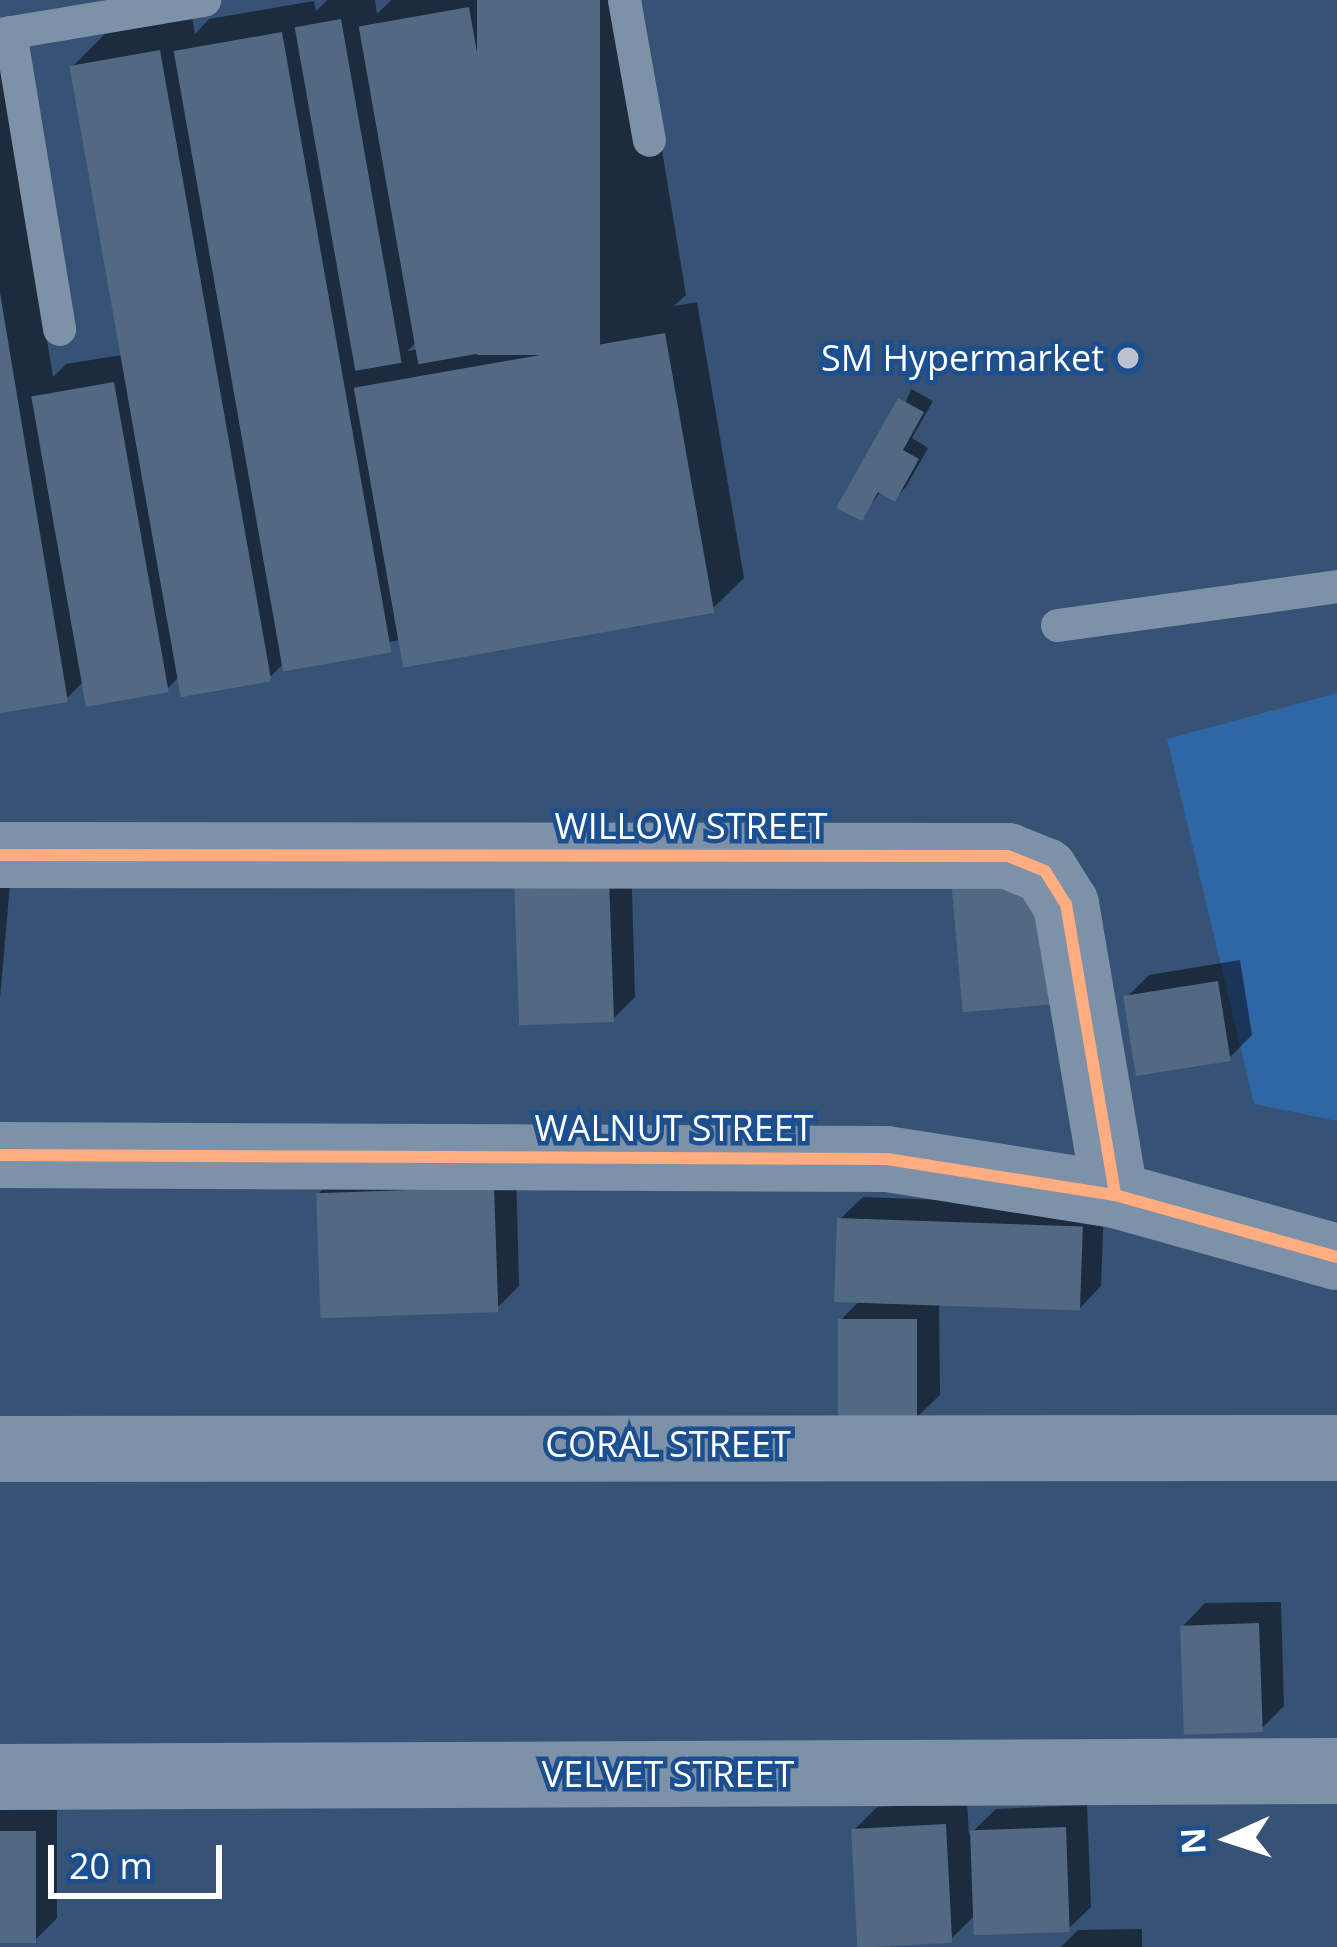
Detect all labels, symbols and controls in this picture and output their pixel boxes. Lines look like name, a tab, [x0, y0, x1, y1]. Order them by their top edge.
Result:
place label: SM Hypermarket	[821, 336, 1104, 380]
marker: SM Hypermarket	[1115, 345, 1141, 371]
street label: WILLOW STREET	[554, 804, 828, 848]
street label: WALNUT STREET	[535, 1106, 813, 1150]
street label: CORAL STREET	[545, 1422, 791, 1466]
street label: VELVET STREET	[542, 1752, 794, 1796]
north arrow	[1169, 1779, 1289, 1899]
scale bar	[54, 1821, 228, 1895]
text: N	[1169, 1826, 1216, 1855]
text: 20 m	[69, 1841, 153, 1890]

